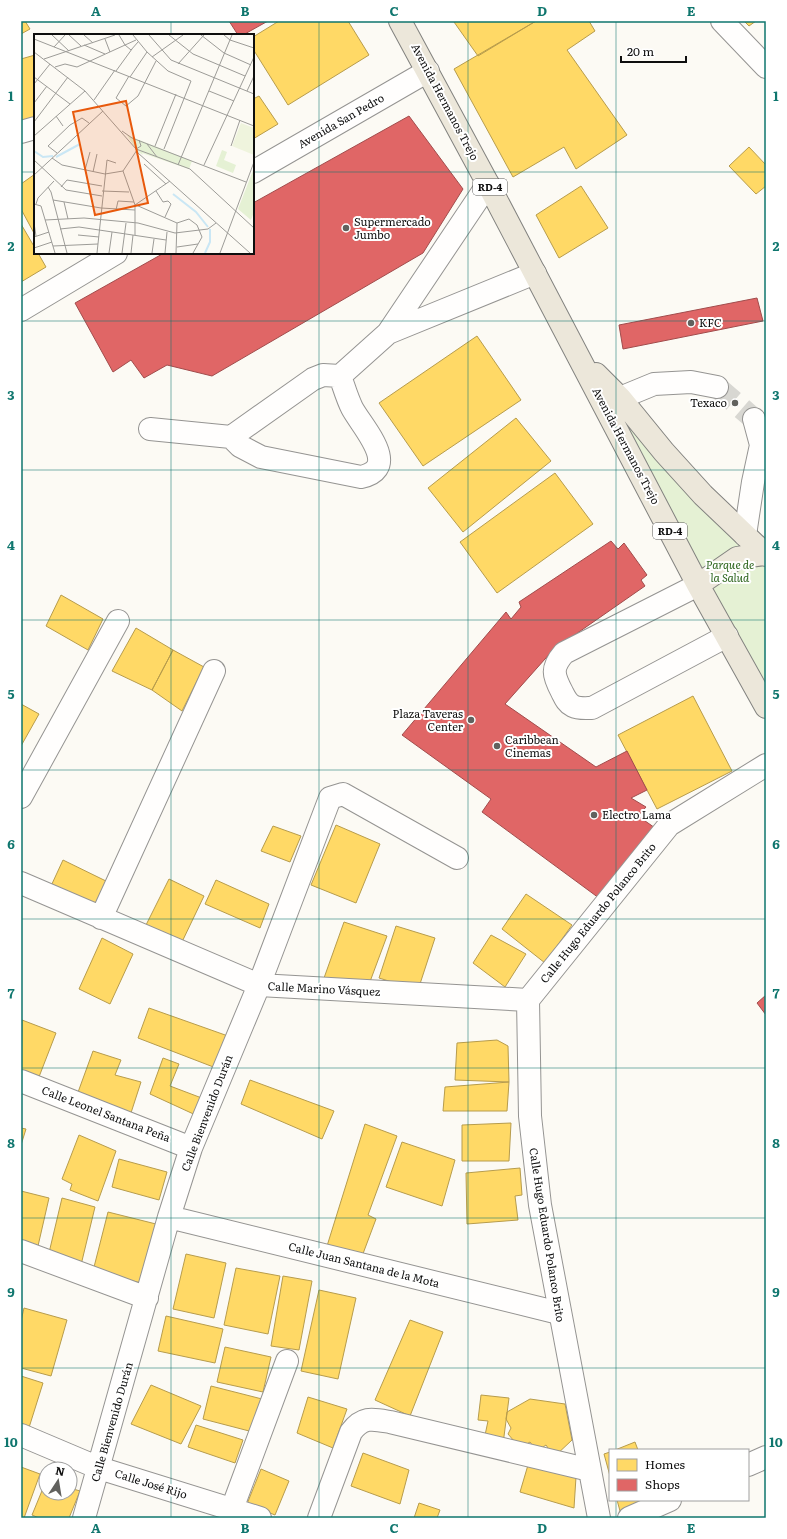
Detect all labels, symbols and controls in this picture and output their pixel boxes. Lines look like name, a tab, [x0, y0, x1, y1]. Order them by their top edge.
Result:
text: A	[91, 1, 101, 20]
text: B	[241, 1, 250, 20]
text: C	[389, 1, 399, 20]
text: D	[537, 1, 547, 20]
text: E	[687, 1, 696, 20]
inset map	[34, 34, 254, 254]
scale bar	[621, 38, 686, 64]
street label: Avenida Hermanos Trejo	[408, 40, 484, 163]
text: 20 m	[627, 42, 654, 60]
text: 1	[8, 86, 14, 105]
text: 1	[773, 86, 779, 105]
street label: Avenida San Pedro	[294, 89, 387, 151]
road number: RD-4	[473, 179, 507, 195]
place label: Supermercado Jumbo	[354, 213, 431, 242]
marker: Supermercado Jumbo	[341, 223, 351, 233]
text: 2	[8, 236, 15, 255]
text: 2	[773, 236, 780, 255]
place label: KFC	[699, 314, 722, 330]
marker: KFC	[686, 318, 696, 328]
street label: Avenida Hermanos Trejo	[589, 384, 665, 507]
text: 3	[7, 385, 15, 404]
text: 3	[772, 385, 780, 404]
place label: Texaco	[690, 394, 727, 410]
marker: Texaco	[730, 398, 740, 408]
road number: RD-4	[653, 523, 687, 539]
text: 4	[7, 535, 15, 554]
text: 4	[772, 535, 780, 554]
park label: Parque de la Salud	[706, 556, 754, 585]
text: 5	[7, 684, 15, 703]
text: 5	[772, 684, 780, 703]
place label: Plaza Taveras Center	[393, 705, 464, 734]
marker: Plaza Taveras Center	[466, 715, 476, 725]
place label: Caribbean Cinemas	[505, 731, 559, 760]
marker: Caribbean Cinemas	[492, 741, 502, 751]
place label: Electro Lama	[602, 806, 671, 822]
marker: Electro Lama	[589, 810, 599, 820]
text: 6	[7, 834, 15, 853]
text: 6	[772, 834, 780, 853]
street label: Calle Hugo Eduardo Polanco Brito	[536, 839, 659, 986]
street label: Calle Marino Vásquez	[267, 977, 381, 999]
text: 7	[7, 983, 15, 1002]
text: 7	[772, 983, 780, 1002]
street label: Calle Bienvenido Durán	[176, 1052, 236, 1173]
street label: Calle Leonel Santana Peña	[40, 1081, 173, 1145]
text: 8	[7, 1133, 15, 1152]
text: 8	[772, 1133, 780, 1152]
street label: Calle Hugo Eduardo Polanco Brito	[526, 1147, 570, 1323]
street label: Calle Juan Santana de la Mota	[287, 1237, 442, 1291]
text: 9	[7, 1282, 15, 1301]
text: 9	[772, 1282, 780, 1301]
street label: Calle Bienvenido Durán	[86, 1360, 136, 1483]
text: 10	[4, 1432, 18, 1451]
text: 10	[769, 1432, 783, 1451]
legend	[609, 1449, 749, 1501]
text: Homes	[645, 1455, 685, 1473]
north arrow	[38, 1461, 78, 1501]
text: N	[54, 1461, 66, 1479]
street label: Calle José Rijo	[113, 1464, 190, 1502]
text: Shops	[645, 1475, 680, 1493]
text: A	[91, 1518, 101, 1537]
text: B	[241, 1518, 250, 1537]
text: C	[389, 1518, 399, 1537]
text: D	[537, 1518, 547, 1537]
text: E	[687, 1518, 696, 1537]

